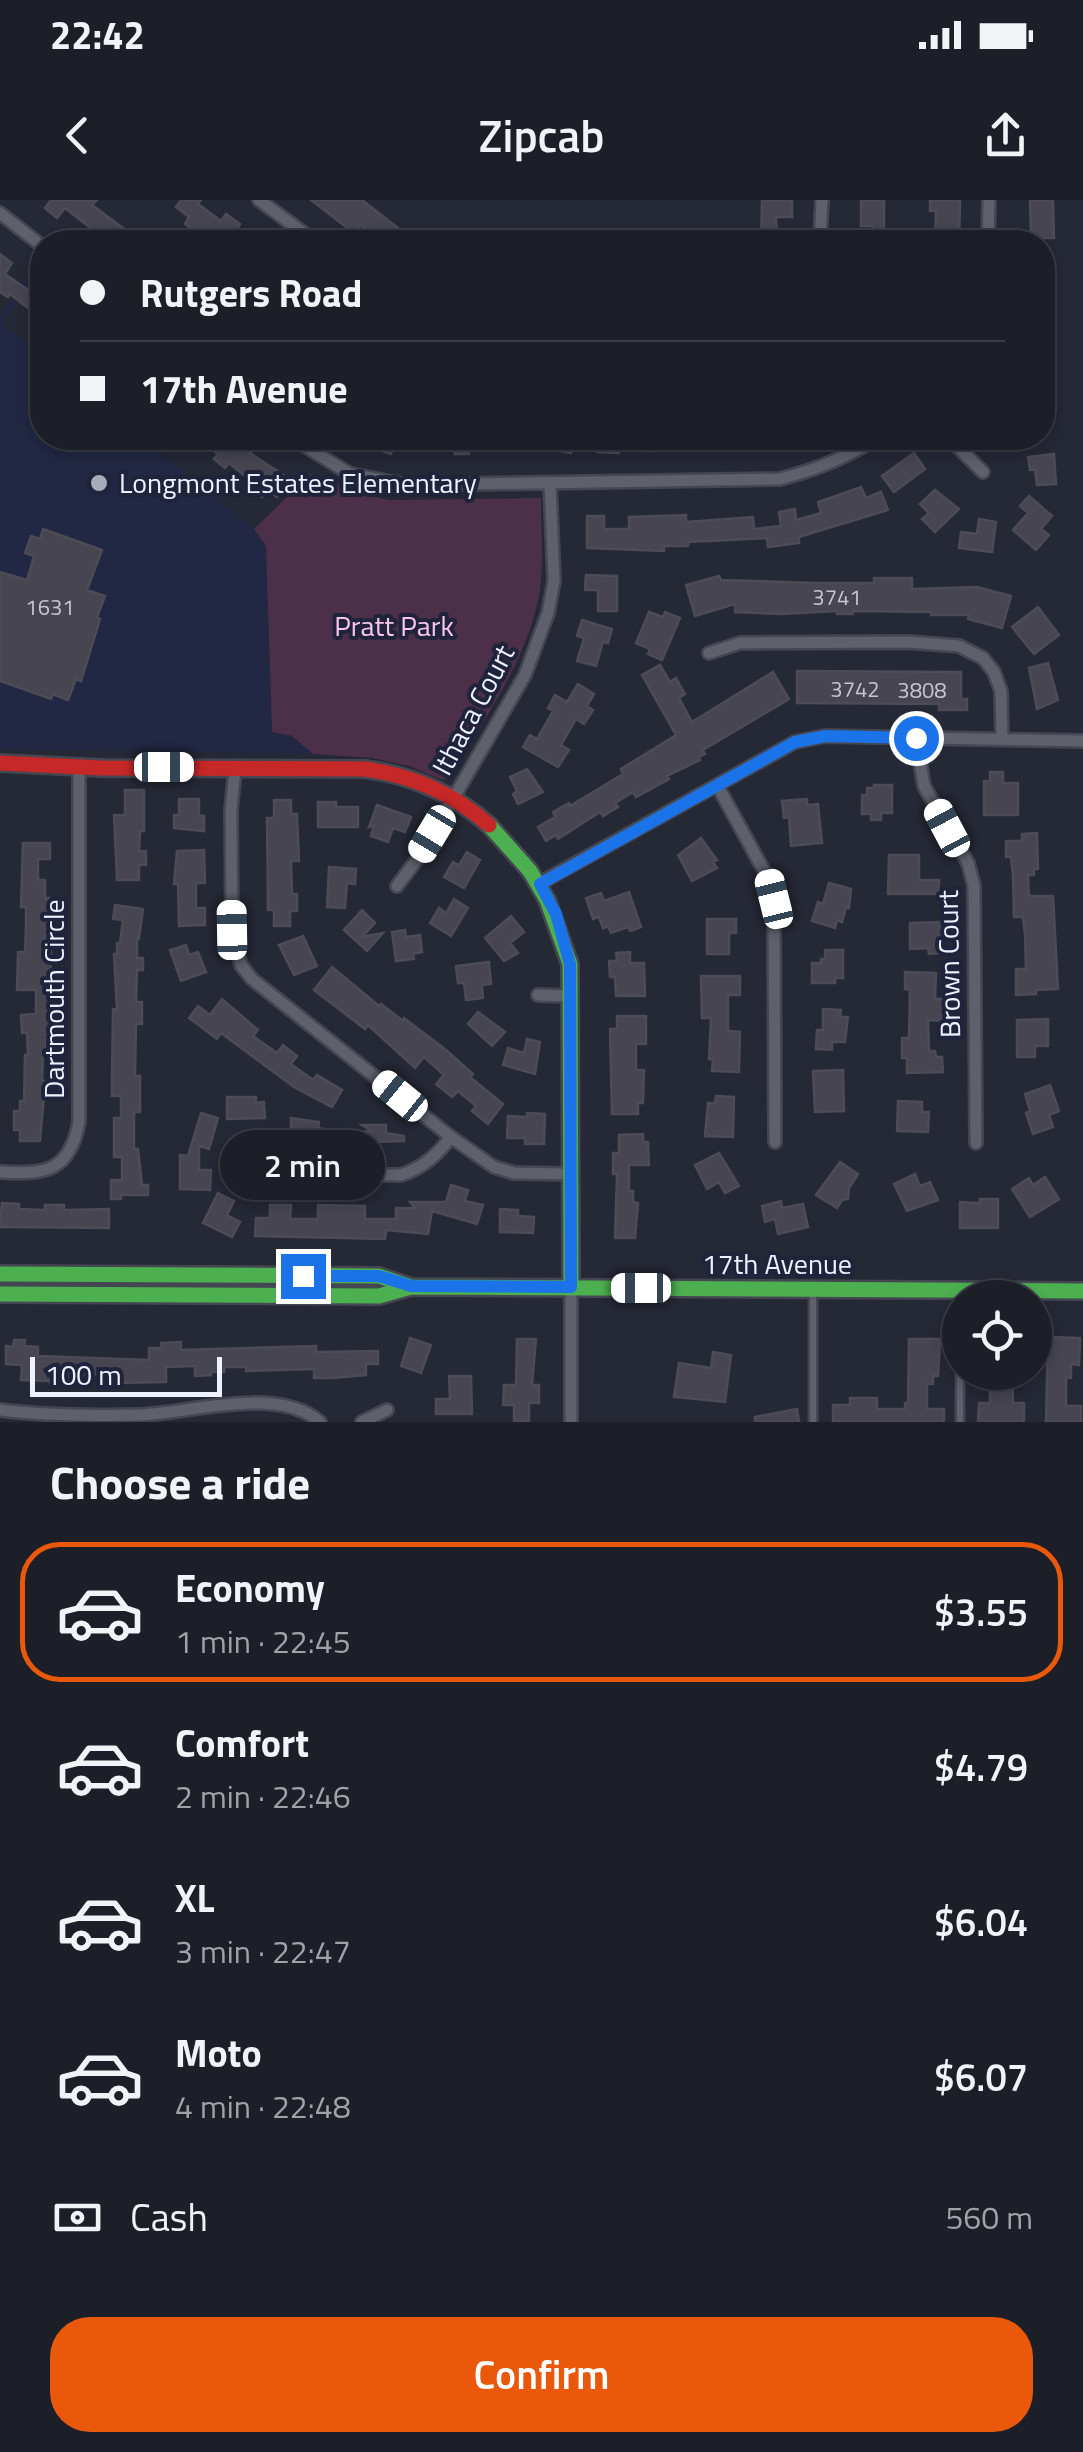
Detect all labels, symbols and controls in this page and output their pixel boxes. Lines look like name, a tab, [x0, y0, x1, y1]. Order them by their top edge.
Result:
text: 22:42	[50, 6, 145, 64]
text: Zipcab	[479, 101, 604, 169]
icon: back	[50, 108, 105, 163]
icon: share	[978, 108, 1033, 163]
text: Rutgers Road	[140, 264, 362, 322]
text: 17th Avenue	[140, 360, 348, 418]
place label: Longmont Estates Elementary	[119, 461, 477, 504]
marker: Longmont Estates Elementary	[88, 472, 110, 494]
house number: 3741	[812, 580, 862, 614]
house number: 1631	[25, 590, 75, 624]
park label: Pratt Park	[334, 604, 454, 647]
street label: Ithaca Court	[420, 637, 525, 783]
house number: 3742	[830, 672, 880, 706]
house number: 3808	[897, 673, 947, 707]
route start	[894, 716, 939, 761]
car	[134, 752, 194, 782]
car	[920, 794, 974, 862]
car	[404, 801, 460, 867]
car	[752, 866, 796, 932]
street label: Brown Court	[926, 889, 971, 1038]
street label: Dartmouth Circle	[32, 899, 75, 1099]
car	[216, 900, 248, 960]
car	[367, 1065, 433, 1127]
callout: 2 min	[220, 1131, 386, 1201]
text: 2 min	[264, 1141, 341, 1189]
street label: 17th Avenue	[702, 1242, 852, 1285]
route end	[281, 1254, 326, 1299]
car	[611, 1273, 671, 1303]
map controls	[942, 1280, 1052, 1390]
button: locate	[942, 1280, 1052, 1390]
scale bar	[30, 1352, 222, 1396]
text: 100 m	[45, 1353, 122, 1396]
text: Choose a ride	[50, 1448, 310, 1516]
text: Economy	[175, 1559, 325, 1617]
icon: car	[55, 1567, 145, 1657]
text: $3.55	[934, 1583, 1028, 1641]
text: 1 min · 22:45	[175, 1617, 351, 1665]
text: Comfort	[175, 1714, 309, 1772]
icon: car	[55, 1722, 145, 1812]
text: $4.79	[934, 1738, 1028, 1796]
text: 2 min · 22:46	[175, 1772, 351, 1820]
text: XL	[175, 1869, 215, 1927]
icon: car	[55, 1877, 145, 1967]
text: $6.04	[934, 1893, 1028, 1951]
text: 3 min · 22:47	[175, 1927, 351, 1975]
text: Moto	[175, 2024, 262, 2082]
icon: car	[55, 2032, 145, 2122]
text: $6.07	[934, 2048, 1028, 2106]
text: 4 min · 22:48	[175, 2082, 351, 2130]
text: Cash	[130, 2188, 208, 2246]
icon: cash	[50, 2190, 105, 2245]
text: 560 m	[945, 2193, 1033, 2241]
button: Confirm	[50, 2317, 1033, 2432]

